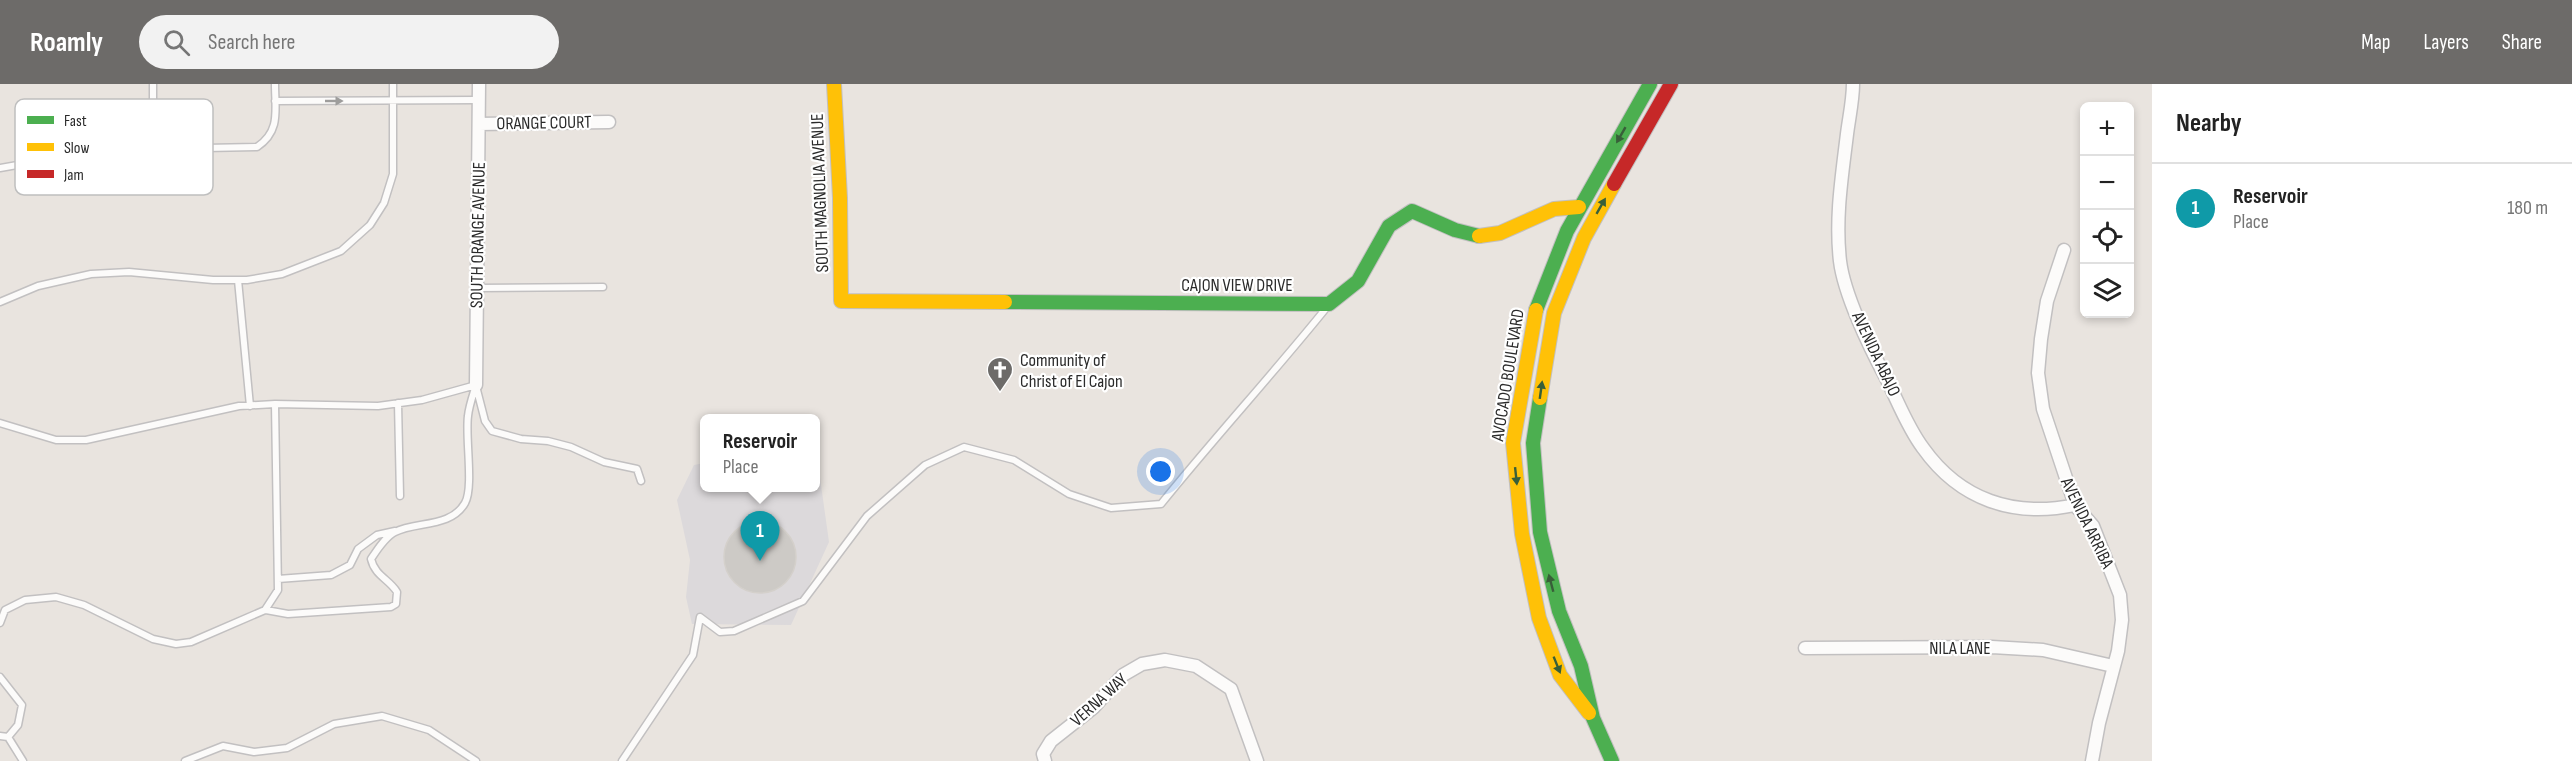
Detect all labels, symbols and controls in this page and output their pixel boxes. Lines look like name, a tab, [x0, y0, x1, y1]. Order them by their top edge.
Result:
search box	[139, 15, 559, 69]
text: Roamly	[30, 26, 103, 59]
icon: search	[160, 26, 193, 59]
text: Search here	[208, 29, 295, 56]
text: Map	[2361, 30, 2390, 55]
text: Layers	[2423, 30, 2469, 55]
text: Share	[2502, 30, 2542, 55]
one-way arrow	[324, 96, 343, 106]
legend	[15, 99, 213, 195]
map controls	[2080, 102, 2134, 318]
button: +	[2080, 102, 2134, 156]
text: Nearby	[2176, 108, 2242, 139]
text: Fast	[64, 112, 87, 131]
street label: ORANGE COURT	[496, 112, 592, 134]
street label: SOUTH MAGNOLIA AVENUE	[807, 113, 833, 273]
one-way arrow	[1615, 127, 1626, 143]
text: Slow	[64, 139, 89, 158]
button: −	[2080, 156, 2134, 210]
street label: SOUTH ORANGE AVENUE	[466, 162, 490, 308]
text: Jam	[63, 166, 84, 185]
text: Reservoir	[2233, 183, 2308, 210]
text: 1	[2192, 196, 2199, 220]
text: 180 m	[2507, 196, 2548, 220]
one-way arrow	[1596, 197, 1606, 214]
button: locate	[2080, 210, 2134, 264]
text: Place	[2233, 210, 2269, 234]
button: layers	[2080, 264, 2134, 318]
street label: CAJON VIEW DRIVE	[1181, 275, 1293, 296]
street label: AVOCADO BOULEVARD	[1487, 307, 1529, 444]
street label: AVENIDA ABAJO	[1847, 307, 1905, 400]
place label: Community of Christ of El Cajon	[1020, 350, 1123, 392]
church icon: Community of Christ of El Cajon	[985, 355, 1015, 393]
one-way arrow	[1536, 380, 1545, 399]
popup	[700, 414, 820, 492]
text: Reservoir	[723, 428, 797, 455]
text: Place	[723, 455, 758, 479]
your location	[1146, 457, 1175, 486]
one-way arrow	[1511, 466, 1521, 485]
street label: AVENIDA ARRIBA	[2056, 473, 2118, 572]
pin: 1	[740, 512, 780, 561]
one-way arrow	[1546, 573, 1556, 592]
street label: NILA LANE	[1929, 638, 1991, 659]
one-way arrow	[1552, 657, 1562, 675]
street label: VERNA WAY	[1066, 669, 1132, 731]

